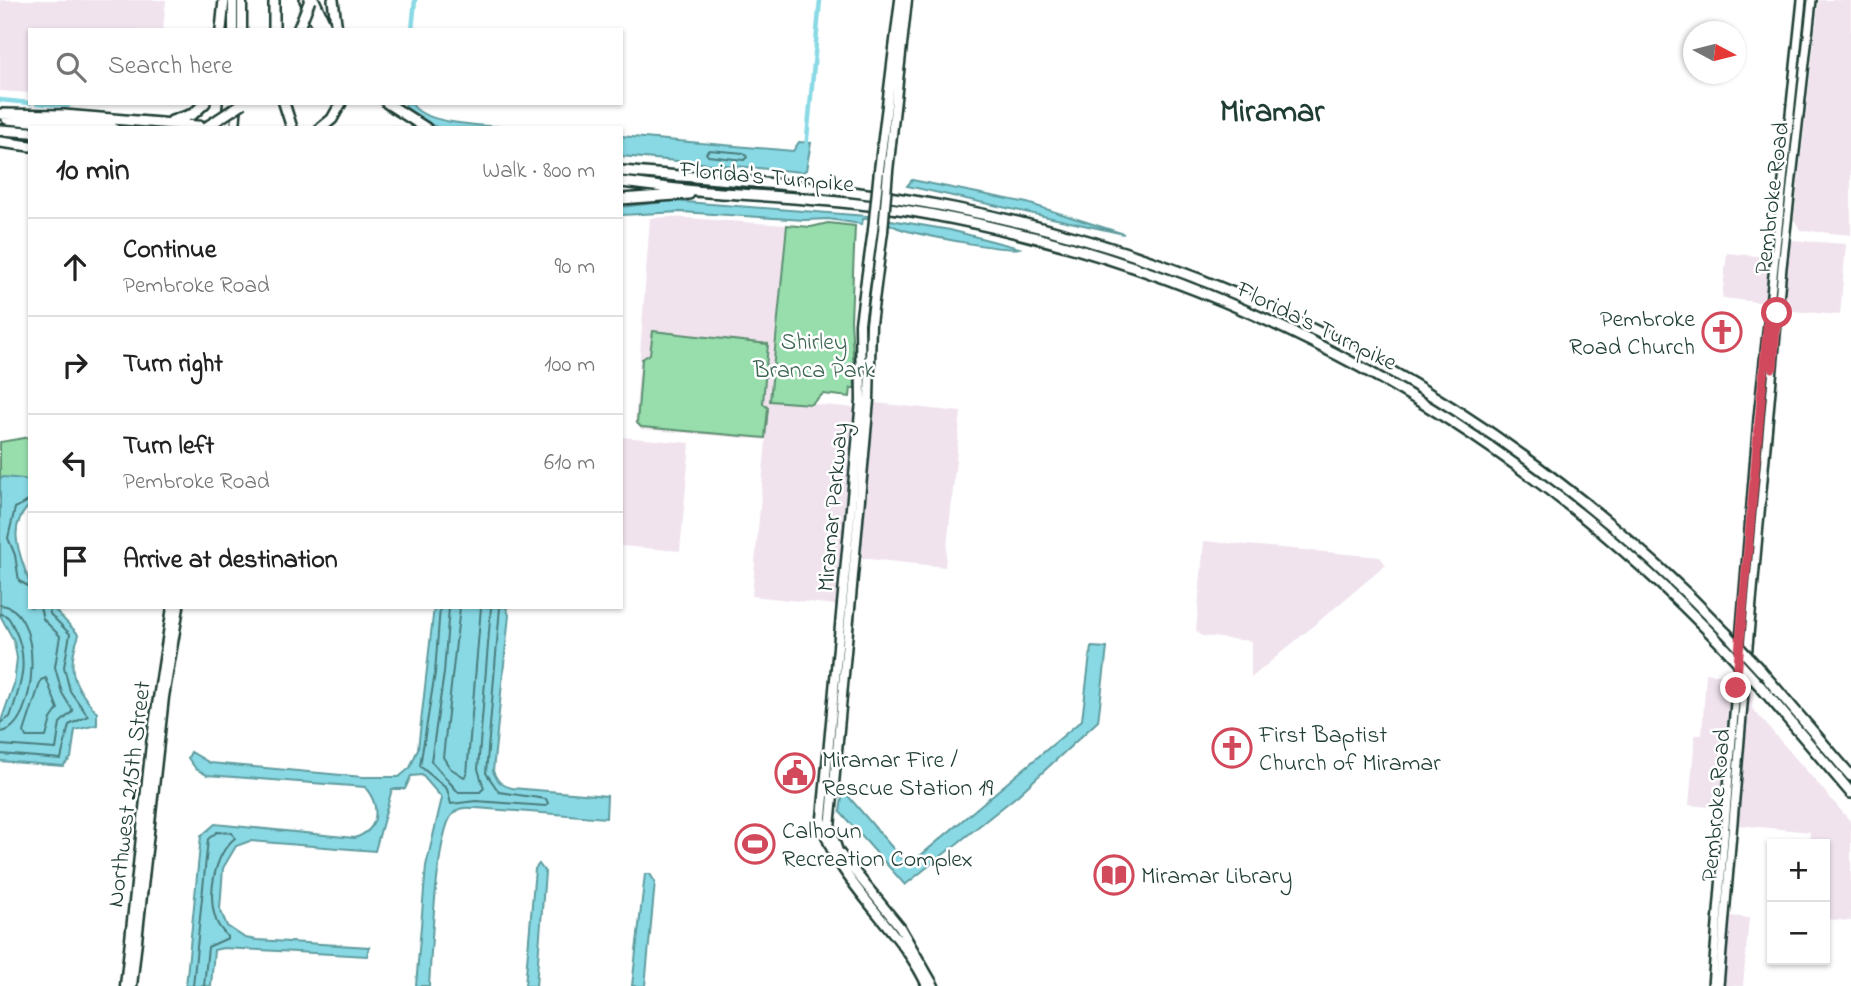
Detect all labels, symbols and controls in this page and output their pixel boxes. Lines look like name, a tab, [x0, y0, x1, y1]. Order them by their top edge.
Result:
north arrow	[1683, 21, 1746, 84]
search box	[28, 28, 623, 105]
icon: search	[52, 48, 90, 86]
text: Search here	[108, 48, 233, 86]
district label: Miramar	[1220, 90, 1325, 137]
street label: Pembroke Road	[1747, 120, 1800, 276]
text: 10 min	[56, 150, 129, 194]
street label: Florida's Turnpike	[677, 153, 856, 204]
text: Walk · 800 m	[482, 155, 595, 188]
text: Continue	[123, 232, 216, 270]
icon: ahead	[56, 248, 94, 286]
text: 90 m	[555, 251, 595, 284]
text: Pembroke Road	[123, 270, 270, 303]
street label: Florida's Turnpike	[1229, 273, 1402, 381]
route start	[1761, 297, 1792, 328]
place label: Pembroke Road Church	[1569, 303, 1695, 366]
church icon: Pembroke Road Church	[1701, 311, 1743, 353]
park label: Shirley Branca Park	[752, 326, 875, 389]
icon: right	[56, 346, 94, 384]
text: Turn right	[123, 346, 223, 384]
text: 100 m	[544, 349, 595, 382]
street label: Miramar Parkway	[810, 421, 860, 593]
text: Turn left	[123, 428, 214, 466]
icon: left	[56, 444, 94, 482]
text: 610 m	[544, 447, 595, 480]
text: Pembroke Road	[123, 466, 270, 499]
icon: arrive	[56, 542, 94, 580]
text: Arrive at destination	[123, 542, 338, 580]
route end	[1720, 672, 1751, 703]
street label: Northwest 215th Street	[99, 679, 162, 909]
place label: First Baptist Church of Miramar	[1258, 719, 1441, 782]
church icon: First Baptist Church of Miramar	[1211, 727, 1253, 769]
street label: Pembroke Road	[1693, 727, 1742, 883]
place label: Miramar Fire / Rescue Station 19	[822, 744, 994, 807]
public building icon: Miramar Fire / Rescue Station 19	[774, 752, 816, 794]
place label: Calhoun Recreation Complex	[782, 815, 973, 878]
sports icon: Calhoun Recreation Complex	[734, 823, 776, 865]
map controls	[1767, 839, 1830, 965]
button: +	[1767, 839, 1830, 902]
library icon: Miramar Library	[1093, 854, 1135, 896]
place label: Miramar Library	[1141, 860, 1292, 896]
button: −	[1767, 902, 1830, 965]

